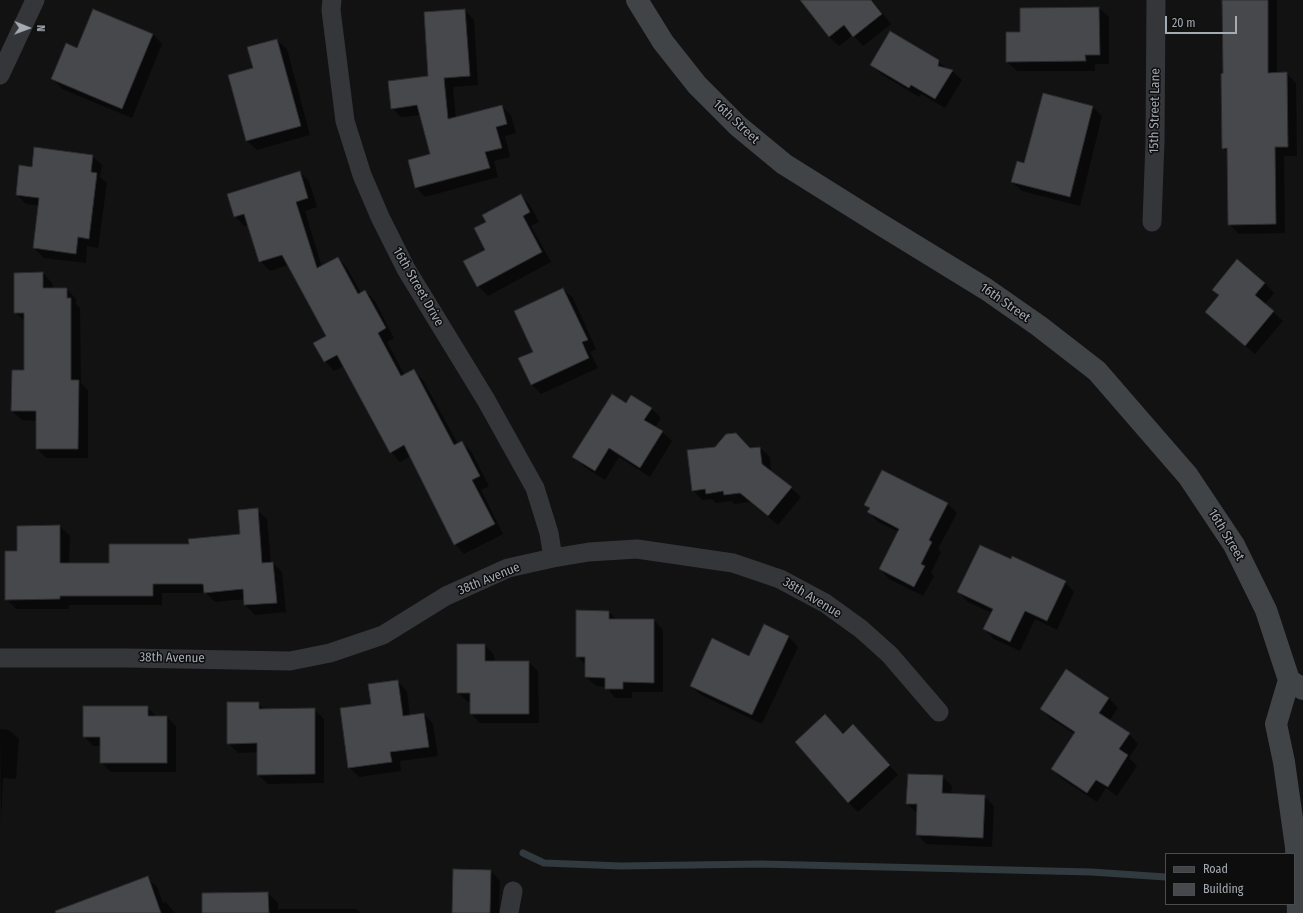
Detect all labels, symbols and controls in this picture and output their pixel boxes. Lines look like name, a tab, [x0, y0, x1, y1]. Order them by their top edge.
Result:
north arrow	[8, 8, 48, 48]
scale bar	[1167, 8, 1239, 34]
text: 20 m	[1172, 16, 1196, 30]
text: N	[34, 25, 47, 32]
street label: 15th Street Lane	[1146, 68, 1164, 154]
street label: 16th Street	[710, 97, 762, 147]
street label: 16th Street Drive	[389, 245, 447, 329]
street label: 16th Street	[977, 280, 1033, 326]
street label: 16th Street	[1204, 506, 1248, 564]
street label: 38th Avenue	[456, 559, 522, 599]
street label: 38th Avenue	[780, 574, 844, 622]
street label: 38th Avenue	[139, 650, 205, 666]
legend	[1165, 853, 1295, 905]
text: Road	[1203, 862, 1228, 876]
text: Building	[1203, 882, 1243, 896]

